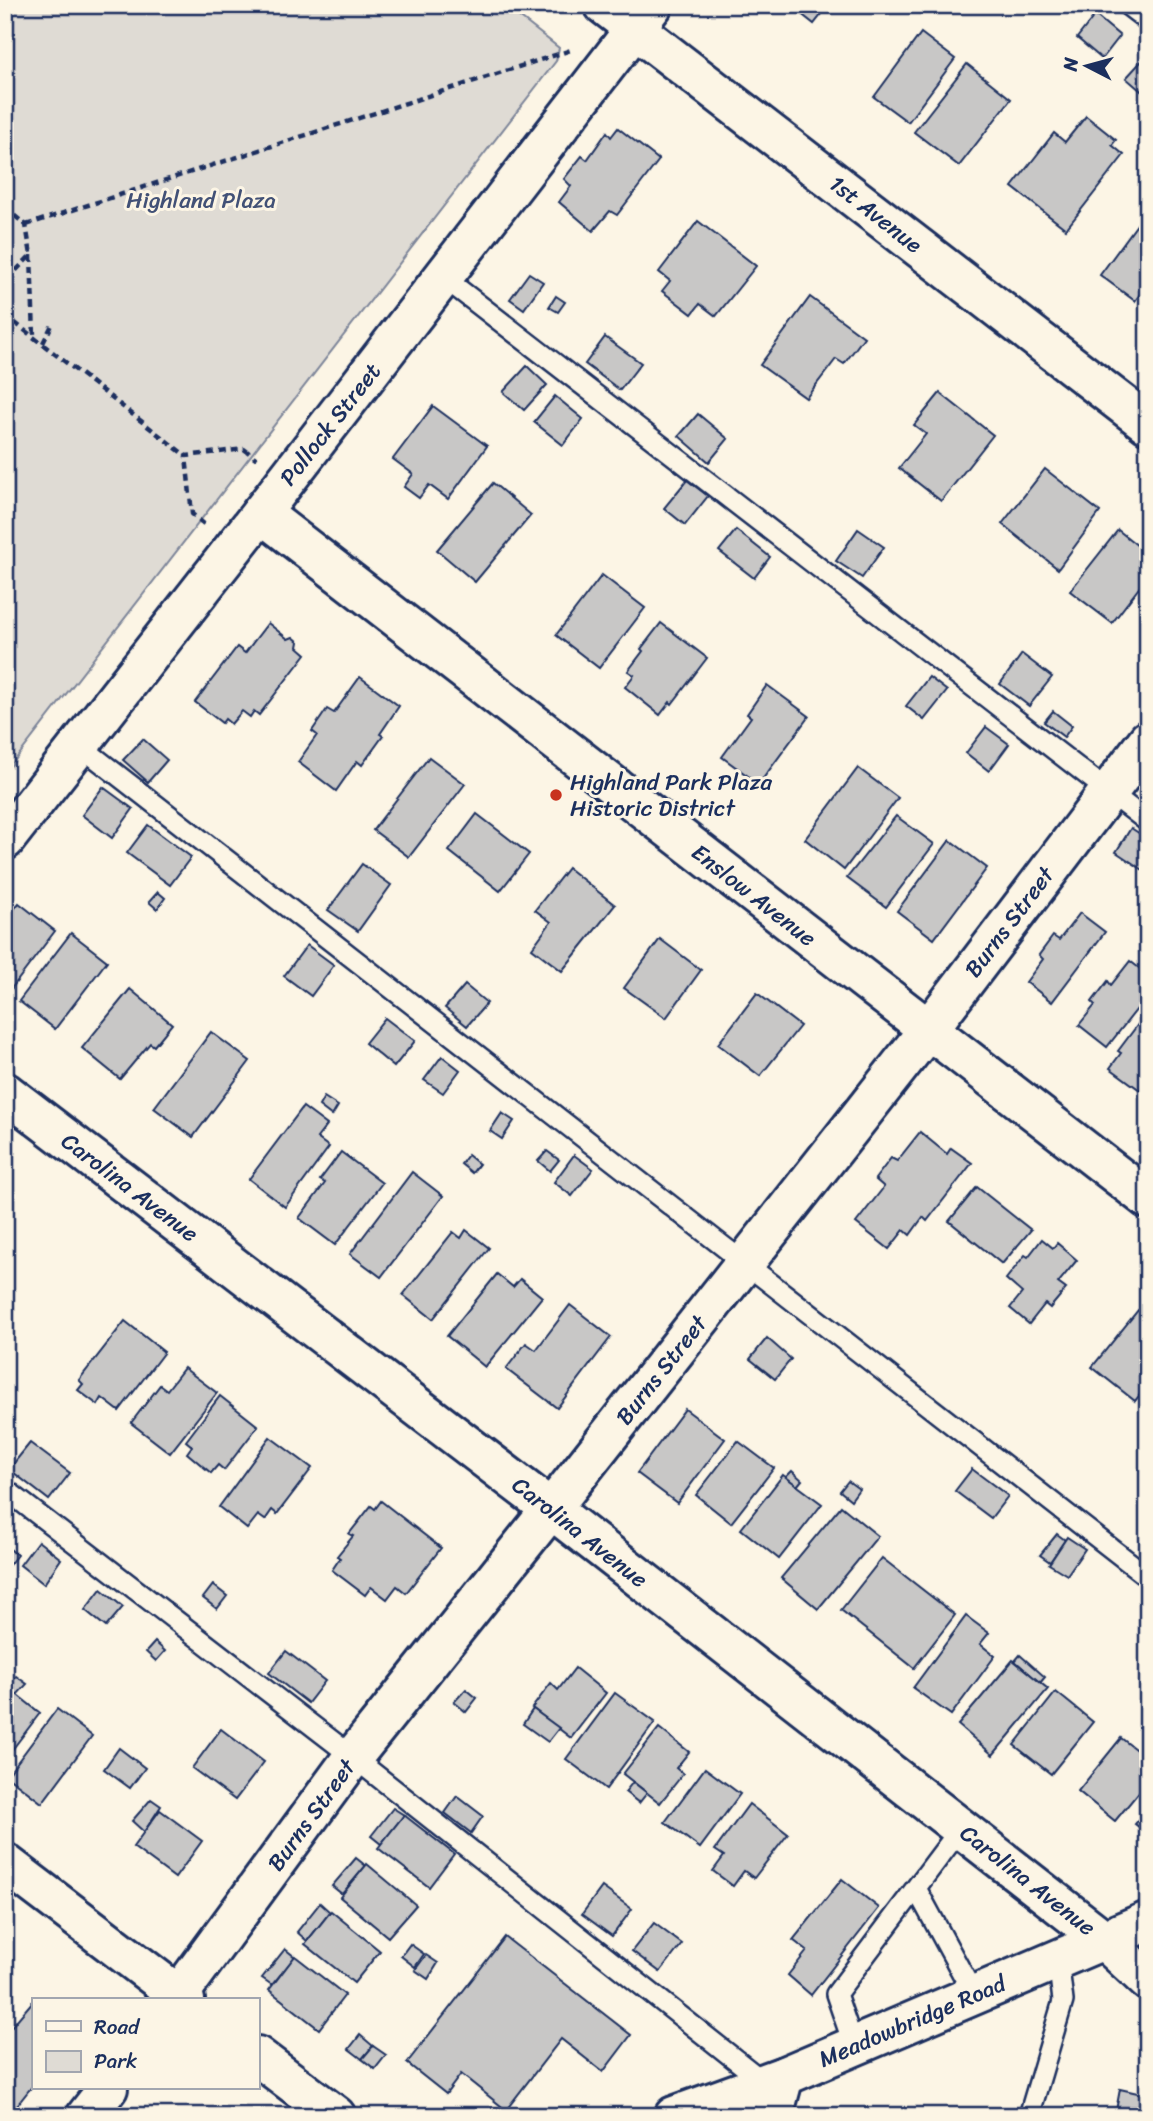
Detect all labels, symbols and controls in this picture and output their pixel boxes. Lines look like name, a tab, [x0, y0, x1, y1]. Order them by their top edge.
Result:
north arrow	[1052, 32, 1122, 102]
text: N	[1053, 55, 1088, 74]
street label: 1st Avenue	[820, 164, 932, 264]
park label: Highland Plaza	[126, 180, 276, 221]
street label: Pollock Street	[269, 353, 392, 495]
place label: Highland Park Plaza Historic District	[570, 762, 773, 829]
marker: Highland Park Plaza Historic District	[548, 787, 564, 803]
street label: Enslow Avenue	[682, 833, 826, 958]
street label: Burns Street	[954, 856, 1066, 987]
street label: Carolina Avenue	[52, 1122, 208, 1253]
street label: Burns Street	[605, 1305, 719, 1435]
street label: Carolina Avenue	[502, 1466, 657, 1599]
street label: Burns Street	[256, 1749, 367, 1880]
street label: Carolina Avenue	[950, 1814, 1105, 1947]
street label: Meadowbridge Road	[812, 1963, 1014, 2079]
legend	[32, 1998, 259, 2090]
text: Road	[94, 2008, 141, 2046]
text: Park	[94, 2042, 137, 2080]

